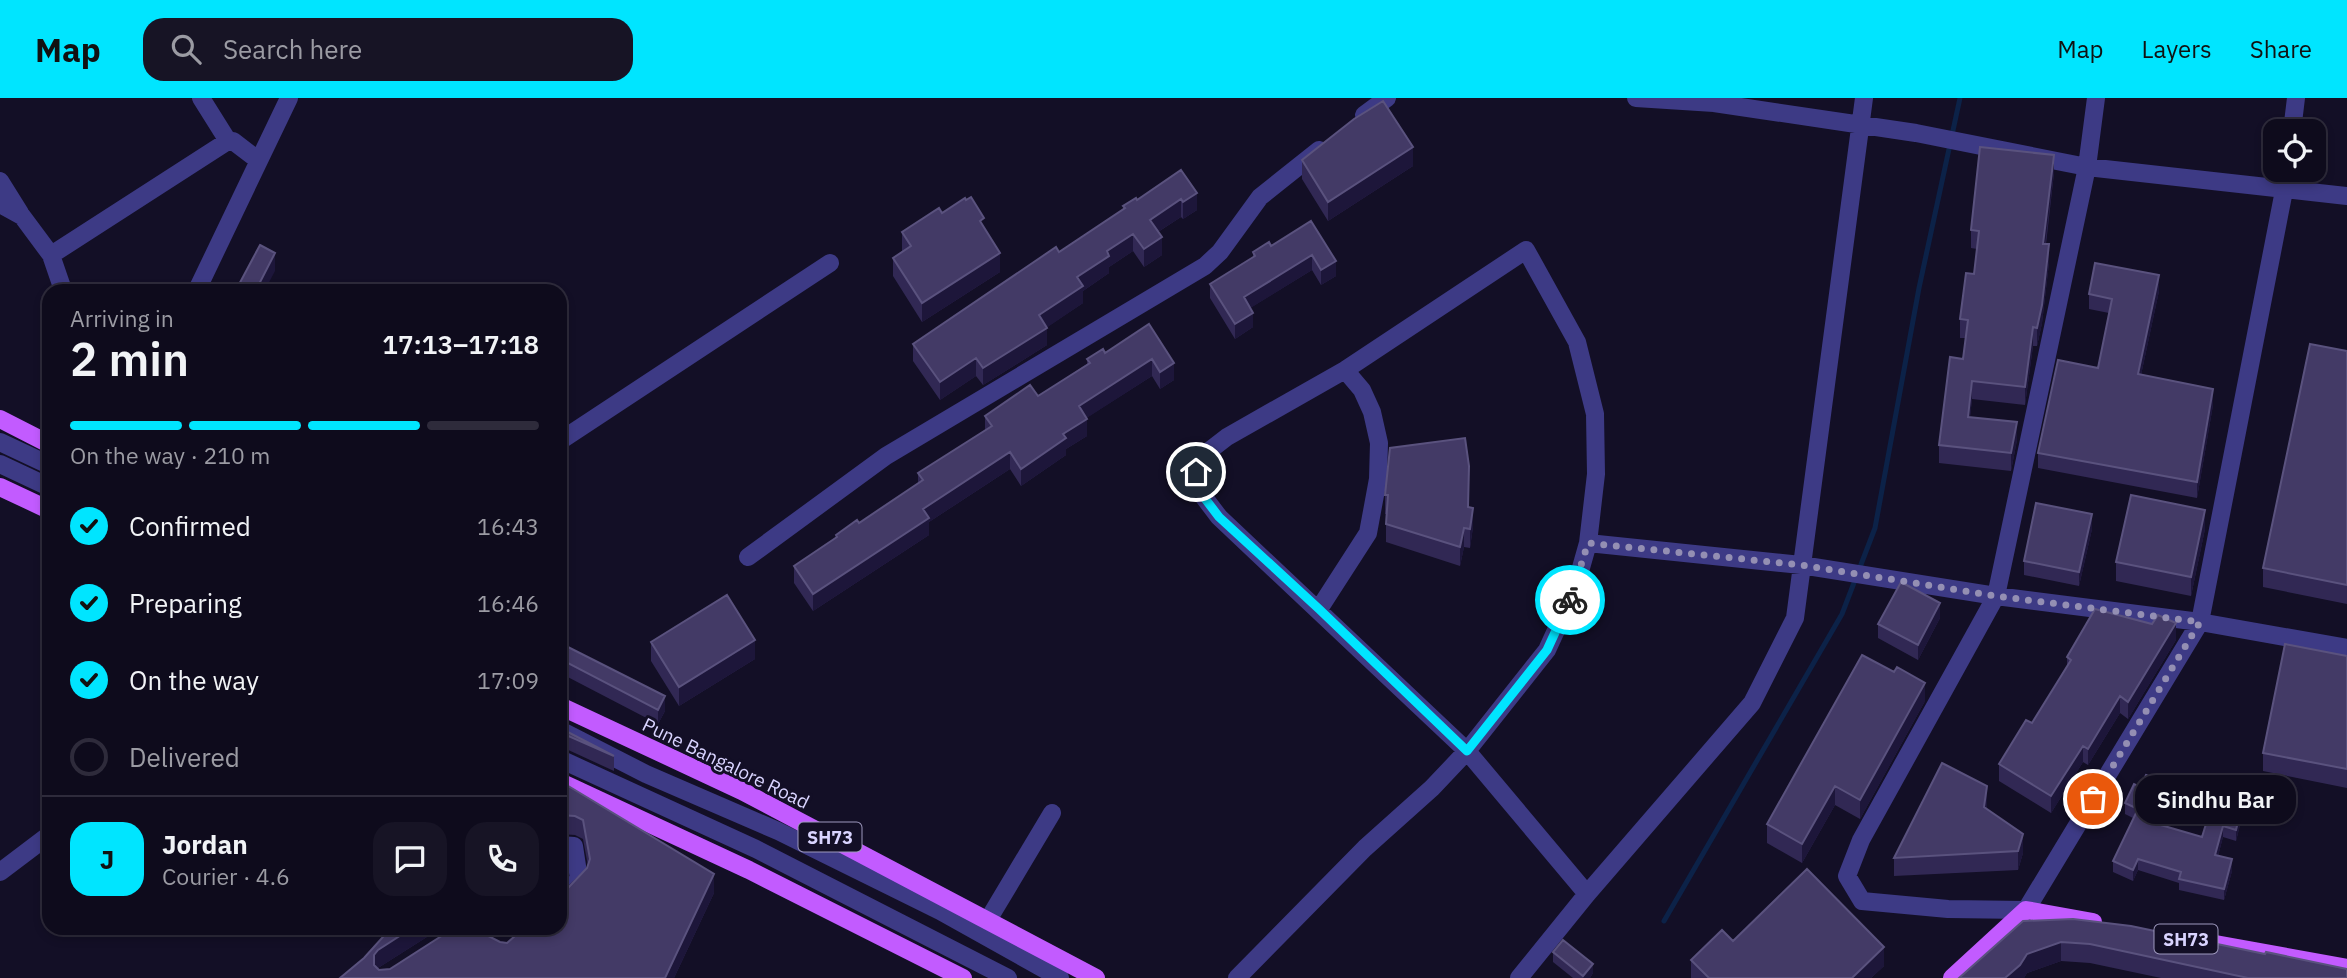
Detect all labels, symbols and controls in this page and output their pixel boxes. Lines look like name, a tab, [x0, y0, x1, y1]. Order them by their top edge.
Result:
search box	[143, 18, 633, 81]
text: Map	[35, 28, 101, 71]
icon: search	[167, 30, 205, 68]
text: Search here	[223, 32, 362, 66]
text: Map	[2057, 33, 2104, 65]
text: Layers	[2142, 33, 2212, 65]
text: Share	[2250, 33, 2312, 65]
map controls	[2263, 119, 2326, 182]
button: locate	[2263, 119, 2326, 182]
text: Arriving in	[70, 303, 174, 333]
text: 17:13–17:18	[382, 327, 539, 361]
text: 2 min	[70, 329, 189, 389]
text: On the way · 210 m	[70, 440, 270, 470]
pin	[1166, 442, 1226, 502]
icon: home	[1177, 453, 1215, 491]
icon: check	[70, 507, 108, 545]
text: Confirmed	[129, 509, 251, 543]
text: 16:43	[477, 511, 539, 541]
courier	[1535, 565, 1605, 635]
icon: bike	[1551, 581, 1589, 619]
icon: check	[70, 584, 108, 622]
text: Preparing	[129, 586, 242, 620]
text: 16:46	[477, 588, 539, 618]
icon: check	[70, 661, 108, 699]
text: On the way	[129, 663, 259, 697]
text: 17:09	[477, 665, 539, 695]
street label: Pune Bangalore Road	[639, 712, 813, 814]
text: Delivered	[129, 740, 240, 774]
pin	[2063, 769, 2123, 829]
callout: Sindhu Bar	[2135, 774, 2296, 824]
icon: bag	[2074, 780, 2112, 818]
text: Sindhu Bar	[2157, 784, 2274, 814]
button: chat	[373, 822, 447, 896]
button: phone	[465, 822, 539, 896]
road number: SH73	[798, 822, 862, 852]
text: Jordan	[162, 827, 248, 861]
text: J	[100, 842, 114, 876]
text: Courier · 4.6	[162, 861, 290, 891]
road number: SH73	[2154, 924, 2218, 954]

